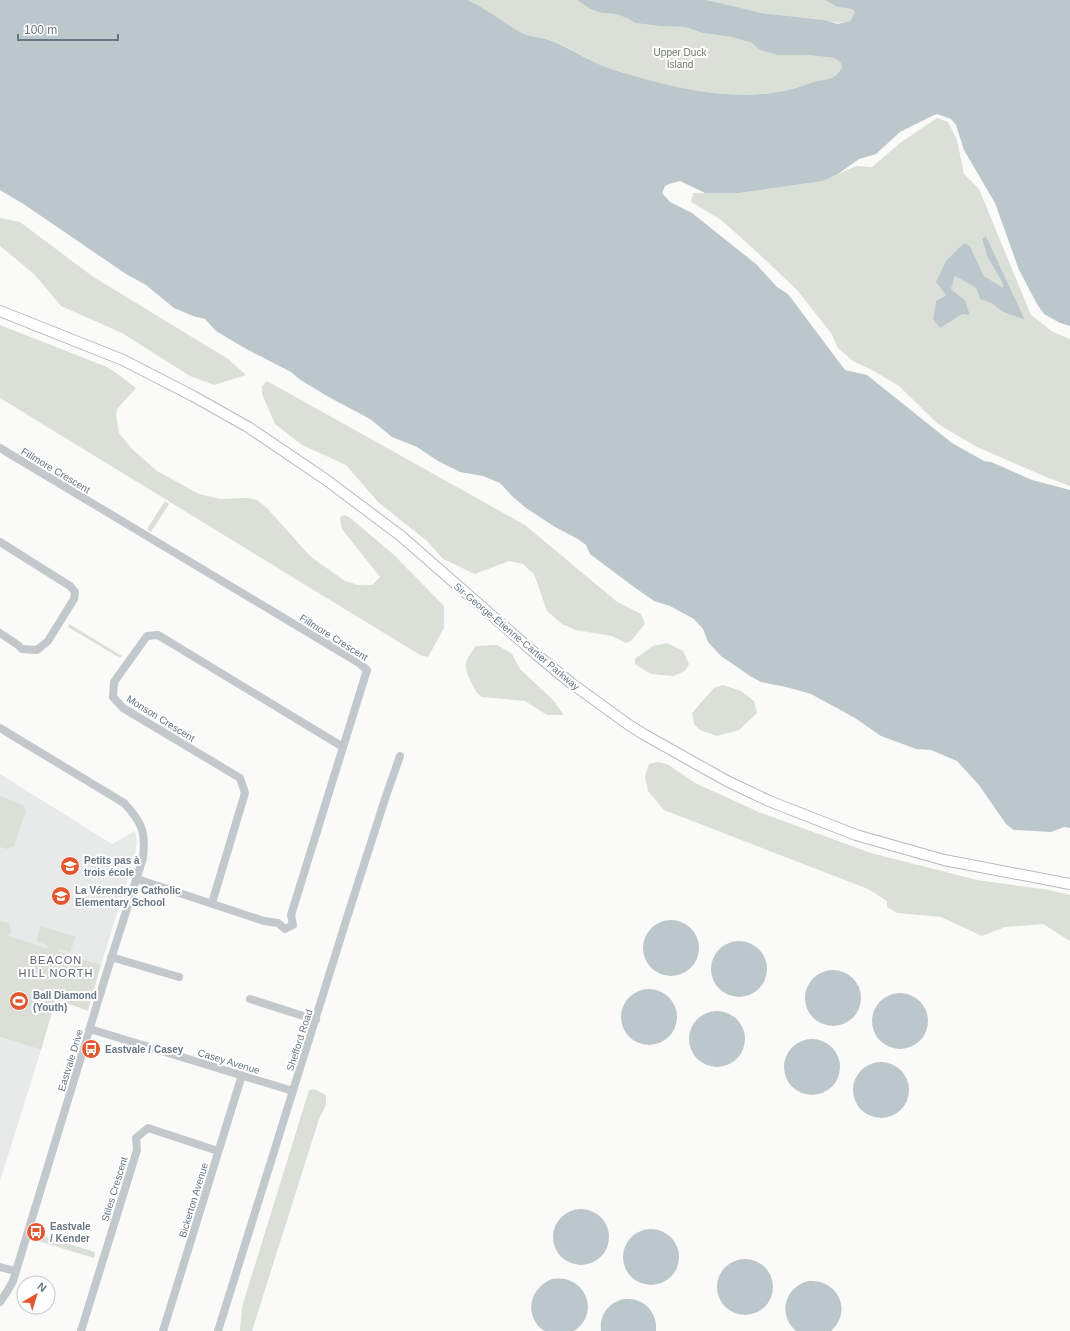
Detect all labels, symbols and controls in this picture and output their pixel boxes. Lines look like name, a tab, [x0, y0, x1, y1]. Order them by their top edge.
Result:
scale bar	[18, 16, 118, 42]
text: 100 m	[24, 23, 57, 37]
park label: Upper Duck Island	[654, 47, 707, 70]
street label: Fillmore Crescent	[19, 446, 92, 495]
street label: Sir-George-Étienne-Cartier Parkway	[452, 580, 582, 692]
street label: Fillmore Crescent	[298, 612, 370, 663]
street label: Monson Crescent	[125, 693, 197, 744]
school or university icon: Petits pas à trois école	[59, 855, 81, 877]
place label: Petits pas à trois école	[84, 855, 140, 878]
school or university icon: La Vérendrye Catholic Elementary School	[50, 885, 72, 907]
place label: La Vérendrye Catholic Elementary School	[75, 885, 181, 908]
district label: BEACON HILL NORTH	[19, 954, 93, 979]
sports icon: Ball Diamond (Youth)	[8, 990, 30, 1012]
place label: Ball Diamond (Youth)	[33, 990, 97, 1013]
street label: Shefford Road	[284, 1008, 315, 1072]
street label: Eastvale Drive	[56, 1027, 85, 1093]
bus stop icon: Eastvale / Casey	[80, 1038, 102, 1060]
place label: Eastvale / Casey	[105, 1044, 184, 1055]
street label: Casey Avenue	[196, 1047, 262, 1076]
street label: Stiles Crescent	[99, 1155, 130, 1223]
street label: Bickerton Avenue	[177, 1161, 210, 1239]
bus stop icon: Eastvale / Kender	[25, 1221, 47, 1243]
place label: Eastvale / Kender	[50, 1221, 91, 1244]
north arrow	[16, 1275, 56, 1315]
text: N	[35, 1280, 49, 1294]

